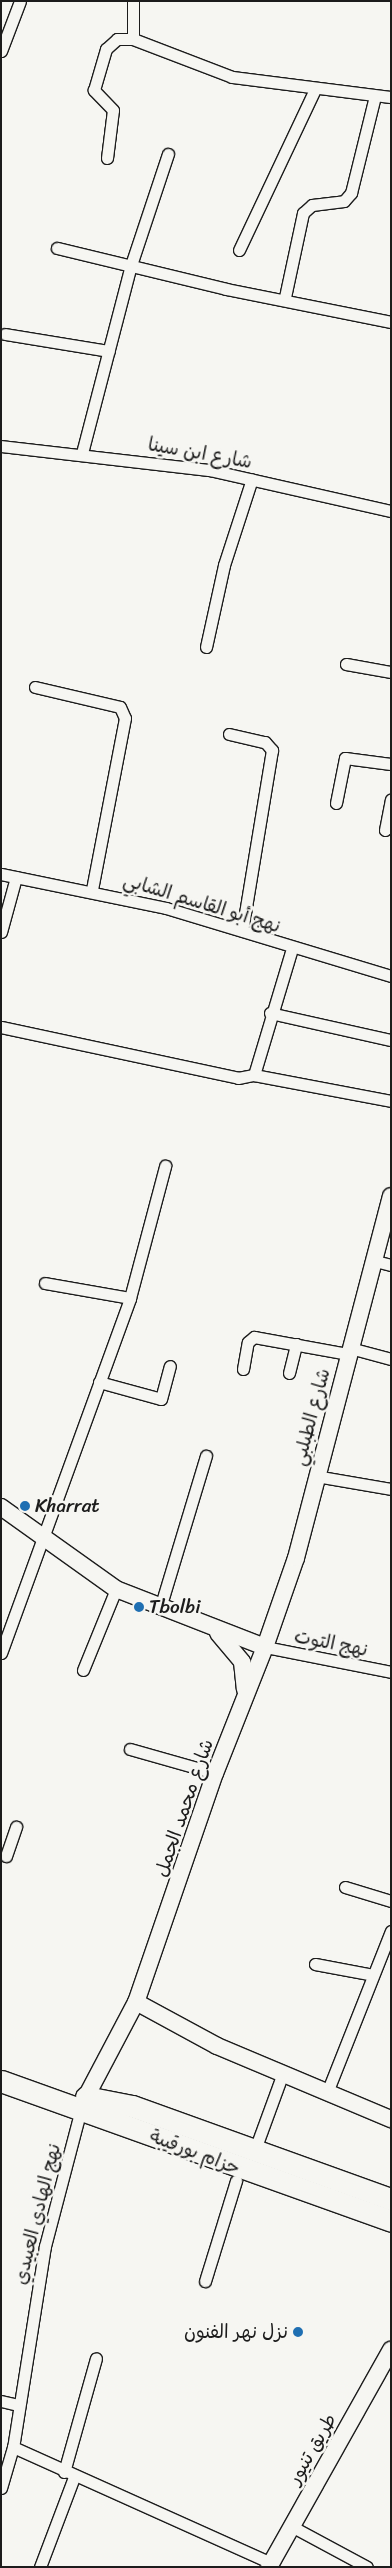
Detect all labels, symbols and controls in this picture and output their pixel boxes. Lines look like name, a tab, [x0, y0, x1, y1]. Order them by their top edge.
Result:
street label: شارع ابن سينا	[146, 433, 254, 473]
street label: نهج أبو القاسم الشابي	[121, 868, 283, 938]
street label: شارع الطبلبي	[287, 1366, 335, 1468]
place label: Kharrat	[35, 1495, 99, 1517]
marker: Kharrat	[19, 1500, 31, 1512]
place label: Tbolbi	[149, 1596, 200, 1618]
marker: Tbolbi	[133, 1601, 145, 1613]
street label: نهج التوت	[292, 1625, 370, 1661]
street label: شارع محمد الجمل	[150, 1736, 218, 1880]
street label: حزام بورقيبة	[147, 2124, 243, 2180]
street label: نهج الهادي العبيدي	[8, 2141, 66, 2287]
place label: نزل نهر الفنون	[184, 2321, 288, 2343]
marker: نزل نهر الفنون	[292, 2326, 304, 2338]
street label: طريق تنيور	[283, 2410, 341, 2488]

